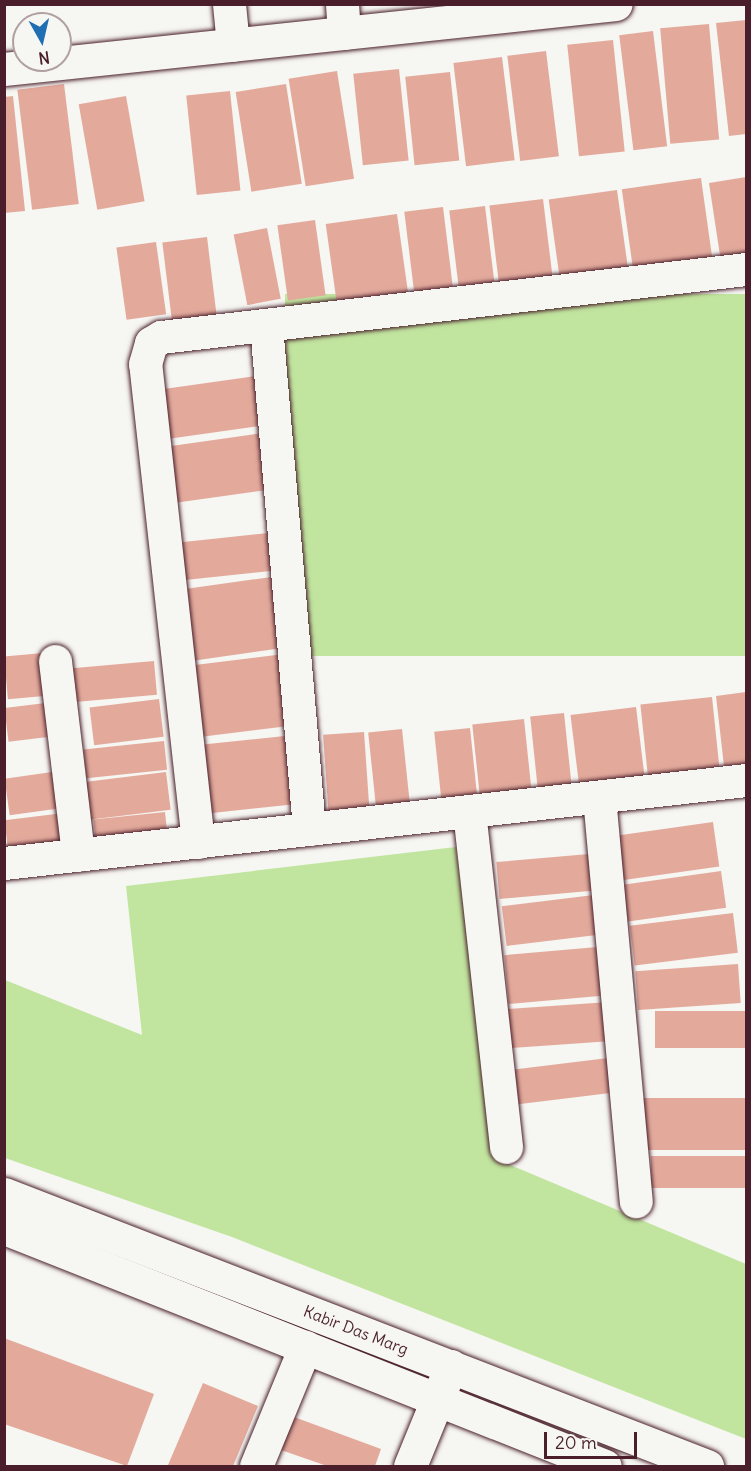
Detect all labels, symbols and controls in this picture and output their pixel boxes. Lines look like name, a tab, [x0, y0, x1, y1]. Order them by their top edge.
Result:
north arrow	[12, 12, 72, 72]
text: N	[37, 47, 51, 69]
street label: Kabir Das Marg	[301, 1301, 411, 1359]
scale bar	[547, 1420, 640, 1458]
text: 20 m	[555, 1431, 597, 1454]

